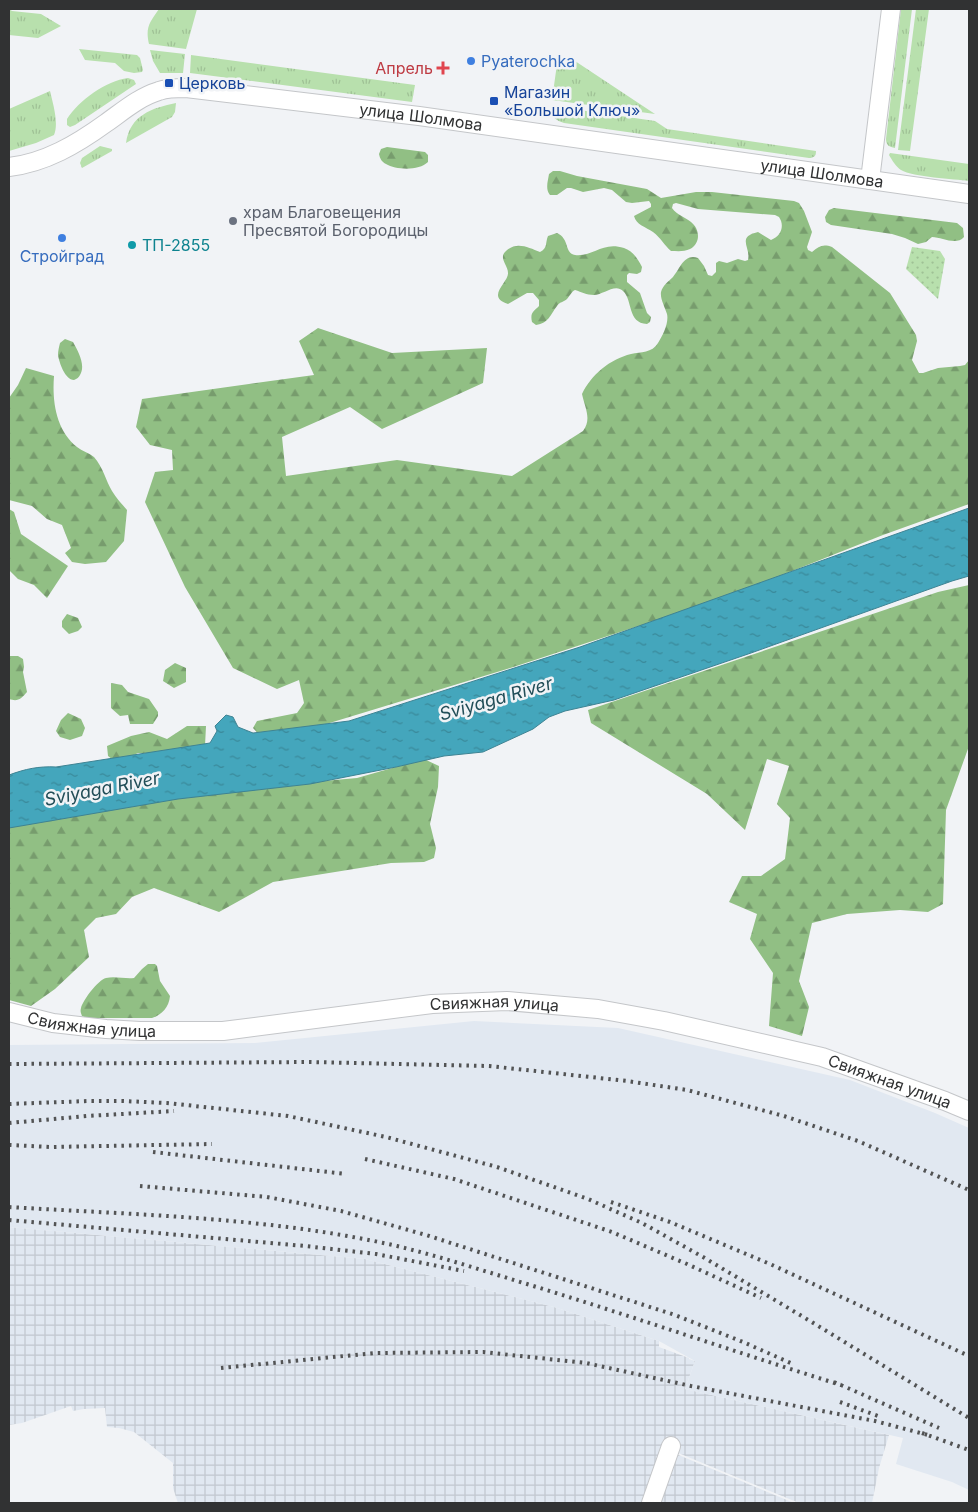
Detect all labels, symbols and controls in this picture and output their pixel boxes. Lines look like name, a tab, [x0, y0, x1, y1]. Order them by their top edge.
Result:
place label: Pyaterochka	[481, 51, 575, 71]
marker: Pyaterochka	[465, 55, 477, 67]
place label: Апрель	[375, 58, 433, 78]
marker: Апрель	[437, 62, 449, 74]
place label: Церковь	[179, 73, 246, 93]
marker: Церковь	[163, 77, 175, 89]
place label: Магазин «Большой Ключ»	[504, 82, 640, 120]
marker: Магазин «Большой Ключ»	[488, 95, 500, 107]
street label: улица Шолмова	[358, 99, 484, 135]
street label: улица Шолмова	[759, 155, 885, 192]
place label: храм Благовещения Пресвятой Богородицы	[243, 202, 428, 240]
marker: храм Благовещения Пресвятой Богородицы	[227, 215, 239, 227]
marker: Стройград	[56, 232, 68, 244]
place label: ТП-2855	[142, 235, 210, 255]
marker: ТП-2855	[126, 239, 138, 251]
place label: Стройград	[20, 246, 104, 266]
water label: Sviyaga River	[437, 672, 556, 725]
water label: Sviyaga River	[43, 767, 162, 810]
street label: Свияжная улица	[429, 991, 560, 1016]
street label: Свияжная улица	[25, 1007, 156, 1041]
street label: Свияжная улица	[825, 1050, 954, 1113]

